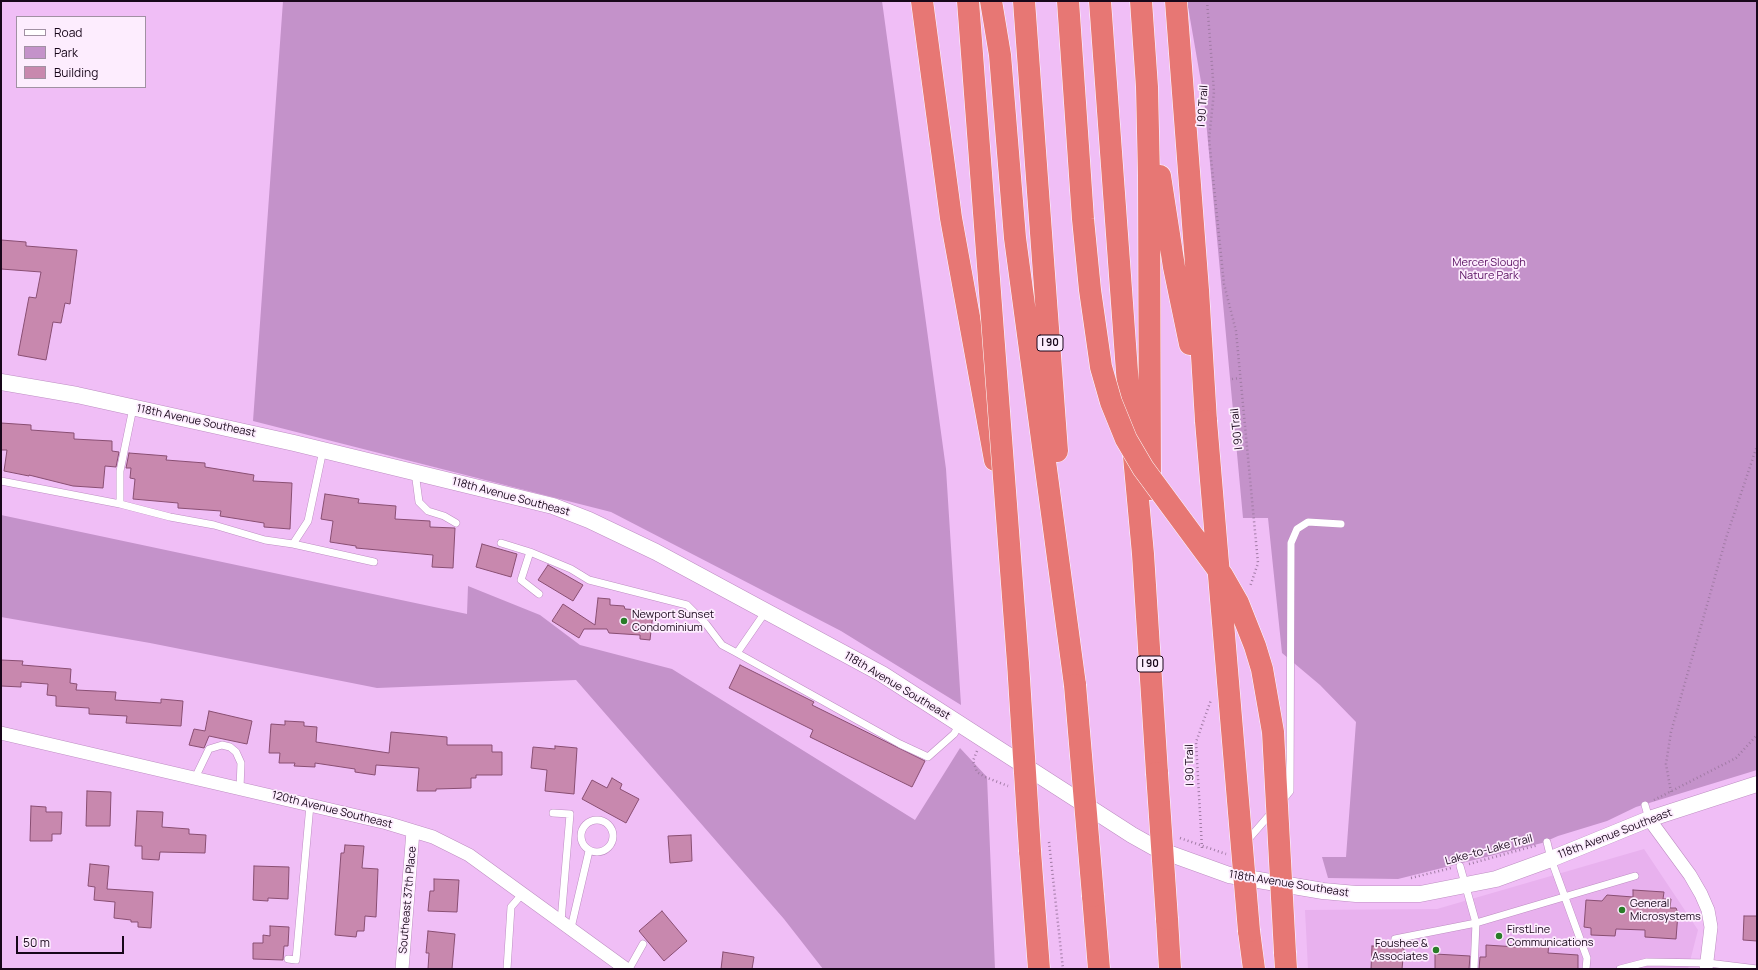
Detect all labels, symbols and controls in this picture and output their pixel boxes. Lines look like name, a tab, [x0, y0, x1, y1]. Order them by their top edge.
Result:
legend	[16, 16, 146, 88]
text: Road	[54, 24, 82, 41]
text: Park	[54, 44, 78, 61]
text: Building	[54, 64, 98, 81]
street label: I 90 Trail	[1195, 85, 1211, 127]
park label: Mercer Slough Nature Park	[1452, 256, 1526, 282]
road number: I 90	[1037, 335, 1063, 351]
street label: 118th Avenue Southeast	[135, 402, 257, 440]
street label: I 90 Trail	[1228, 408, 1246, 450]
street label: 118th Avenue Southeast	[451, 475, 571, 519]
place label: Newport Sunset Condominium	[632, 608, 714, 634]
marker: Newport Sunset Condominium	[619, 616, 629, 626]
street label: 118th Avenue Southeast	[842, 649, 952, 723]
road number: I 90	[1137, 656, 1163, 672]
street label: I 90 Trail	[1183, 744, 1197, 786]
street label: 120th Avenue Southeast	[270, 789, 394, 831]
street label: 118th Avenue Southeast	[1556, 806, 1674, 862]
street label: Lake-to-Lake Trail	[1444, 832, 1534, 868]
street label: Southeast 37th Place	[397, 846, 419, 954]
street label: 118th Avenue Southeast	[1228, 868, 1350, 900]
place label: General Microsystems	[1630, 897, 1701, 923]
marker: General Microsystems	[1617, 905, 1627, 915]
place label: FirstLine Communications	[1507, 923, 1594, 949]
scale bar	[18, 928, 126, 954]
marker: FirstLine Communications	[1494, 931, 1504, 941]
text: 50 m	[23, 934, 50, 951]
place label: Foushee & Associates	[1372, 937, 1428, 963]
marker: Foushee & Associates	[1431, 945, 1441, 955]

